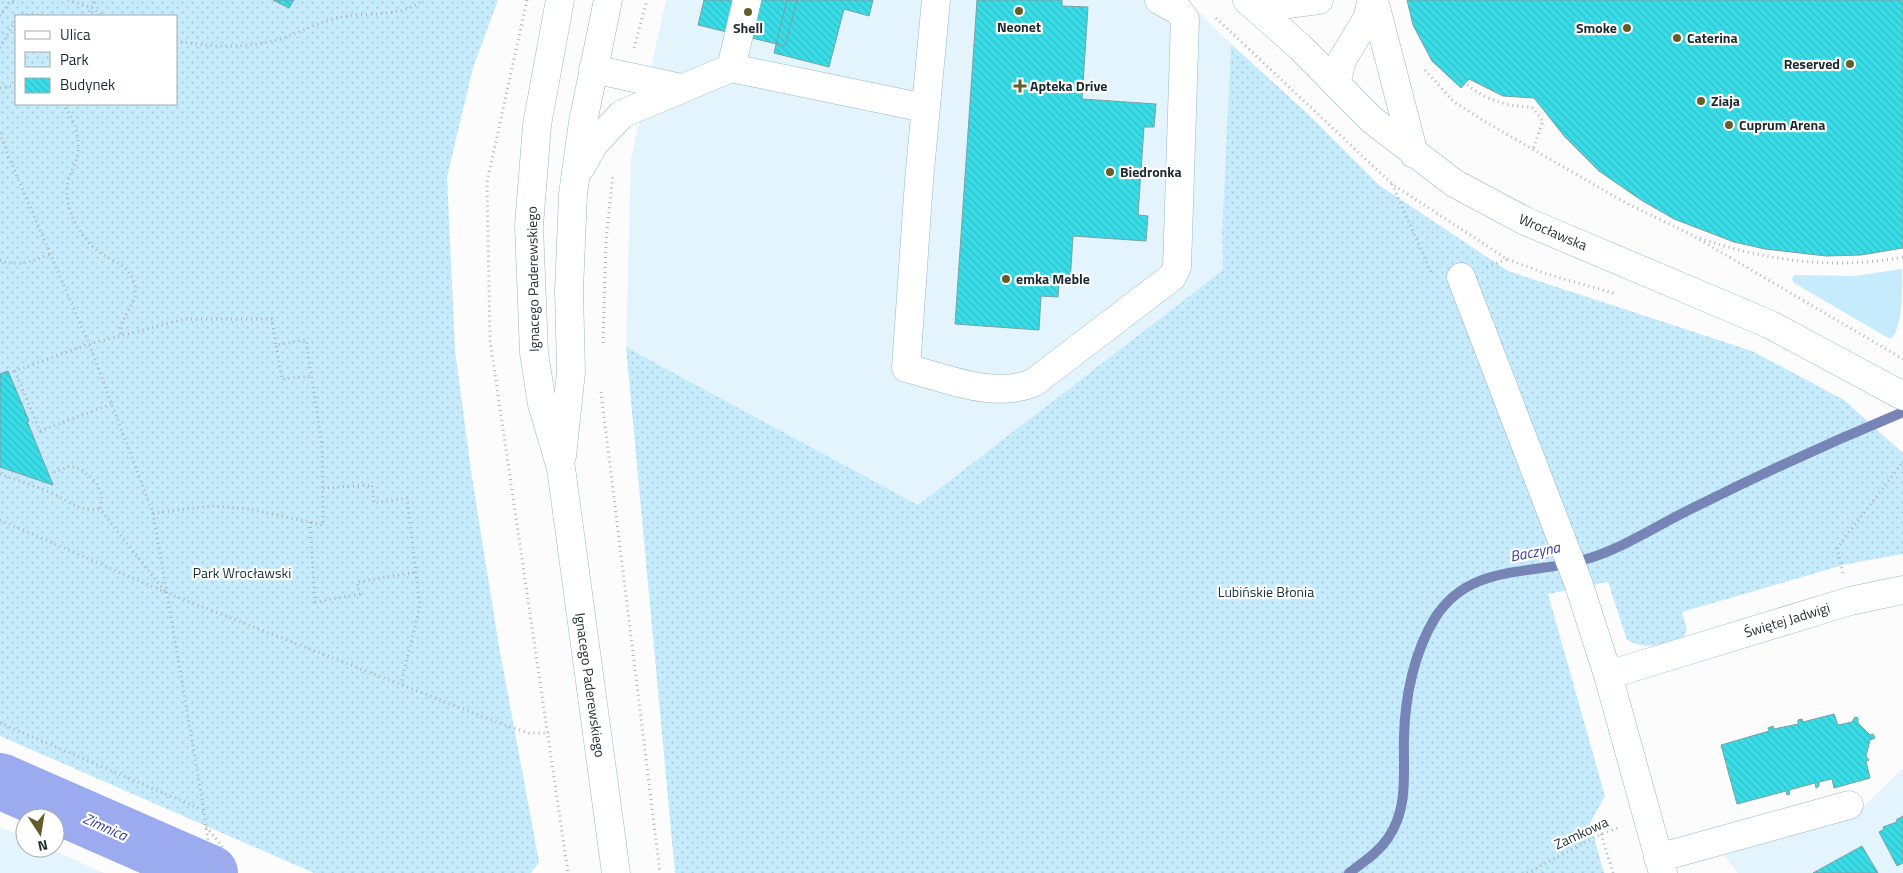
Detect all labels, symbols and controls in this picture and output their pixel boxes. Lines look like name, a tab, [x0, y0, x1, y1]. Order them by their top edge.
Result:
marker: Neonet	[1013, 5, 1025, 17]
marker: Shell	[742, 6, 754, 18]
legend	[15, 15, 178, 105]
place label: Neonet	[997, 16, 1041, 37]
place label: Shell	[733, 17, 763, 38]
place label: Smoke	[1576, 17, 1617, 38]
marker: Smoke	[1621, 22, 1633, 34]
text: Ulica	[60, 23, 91, 46]
place label: Caterina	[1687, 27, 1738, 48]
marker: Caterina	[1671, 32, 1683, 44]
text: Park	[60, 48, 89, 71]
place label: Reserved	[1784, 53, 1840, 74]
marker: Reserved	[1844, 58, 1856, 70]
text: Budynek	[60, 73, 115, 96]
place label: Apteka Drive	[1030, 75, 1108, 96]
marker: Apteka Drive	[1014, 80, 1026, 92]
place label: Ziaja	[1711, 90, 1740, 111]
marker: Ziaja	[1695, 95, 1707, 107]
place label: Cuprum Arena	[1739, 114, 1825, 135]
marker: Cuprum Arena	[1723, 119, 1735, 131]
place label: Biedronka	[1120, 161, 1182, 182]
marker: Biedronka	[1104, 166, 1116, 178]
street label: Ignacego Paderewskiego	[521, 206, 544, 352]
street label: Wrocławska	[1516, 208, 1591, 255]
place label: emka Meble	[1016, 268, 1090, 289]
marker: emka Meble	[1000, 273, 1012, 285]
water label: Baczyna	[1508, 535, 1563, 568]
park label: Park Wrocławski	[193, 562, 291, 583]
park label: Lubińskie Błonia	[1218, 581, 1314, 602]
street label: Świętej Jadwigi	[1741, 596, 1832, 643]
street label: Ignacego Paderewskiego	[570, 611, 611, 759]
water label: Zimnica	[79, 807, 132, 847]
north arrow	[15, 808, 65, 858]
street label: Zamkowa	[1550, 811, 1611, 854]
text: N	[36, 835, 50, 857]

